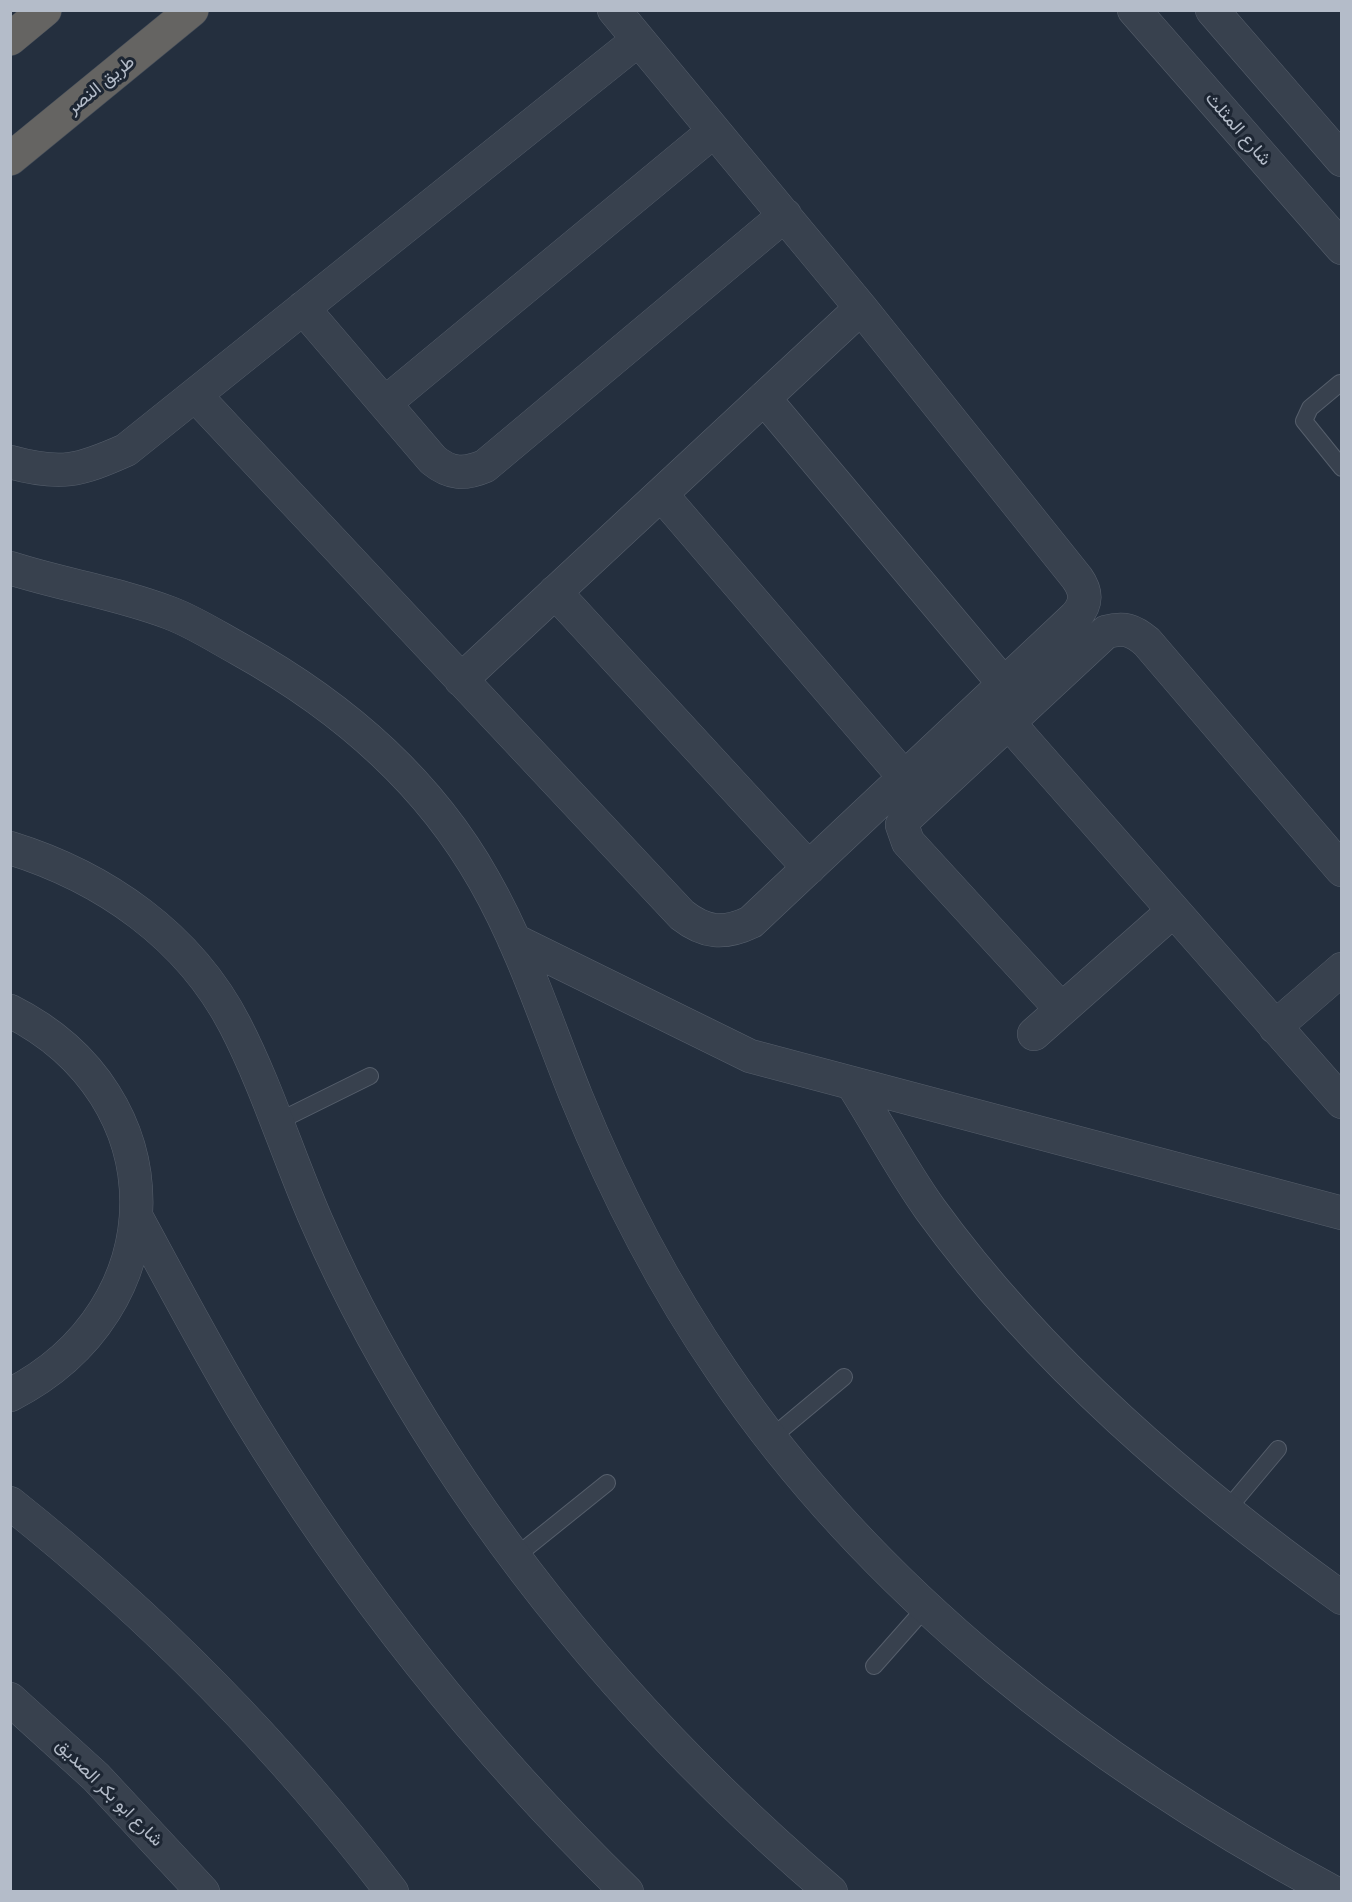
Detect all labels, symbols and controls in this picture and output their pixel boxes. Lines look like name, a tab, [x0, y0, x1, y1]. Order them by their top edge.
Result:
street label: طريق النصر	[63, 51, 139, 119]
street label: شارع المثلث	[1200, 88, 1276, 170]
street label: شارع ابو بكر الصديق	[51, 1735, 167, 1851]

